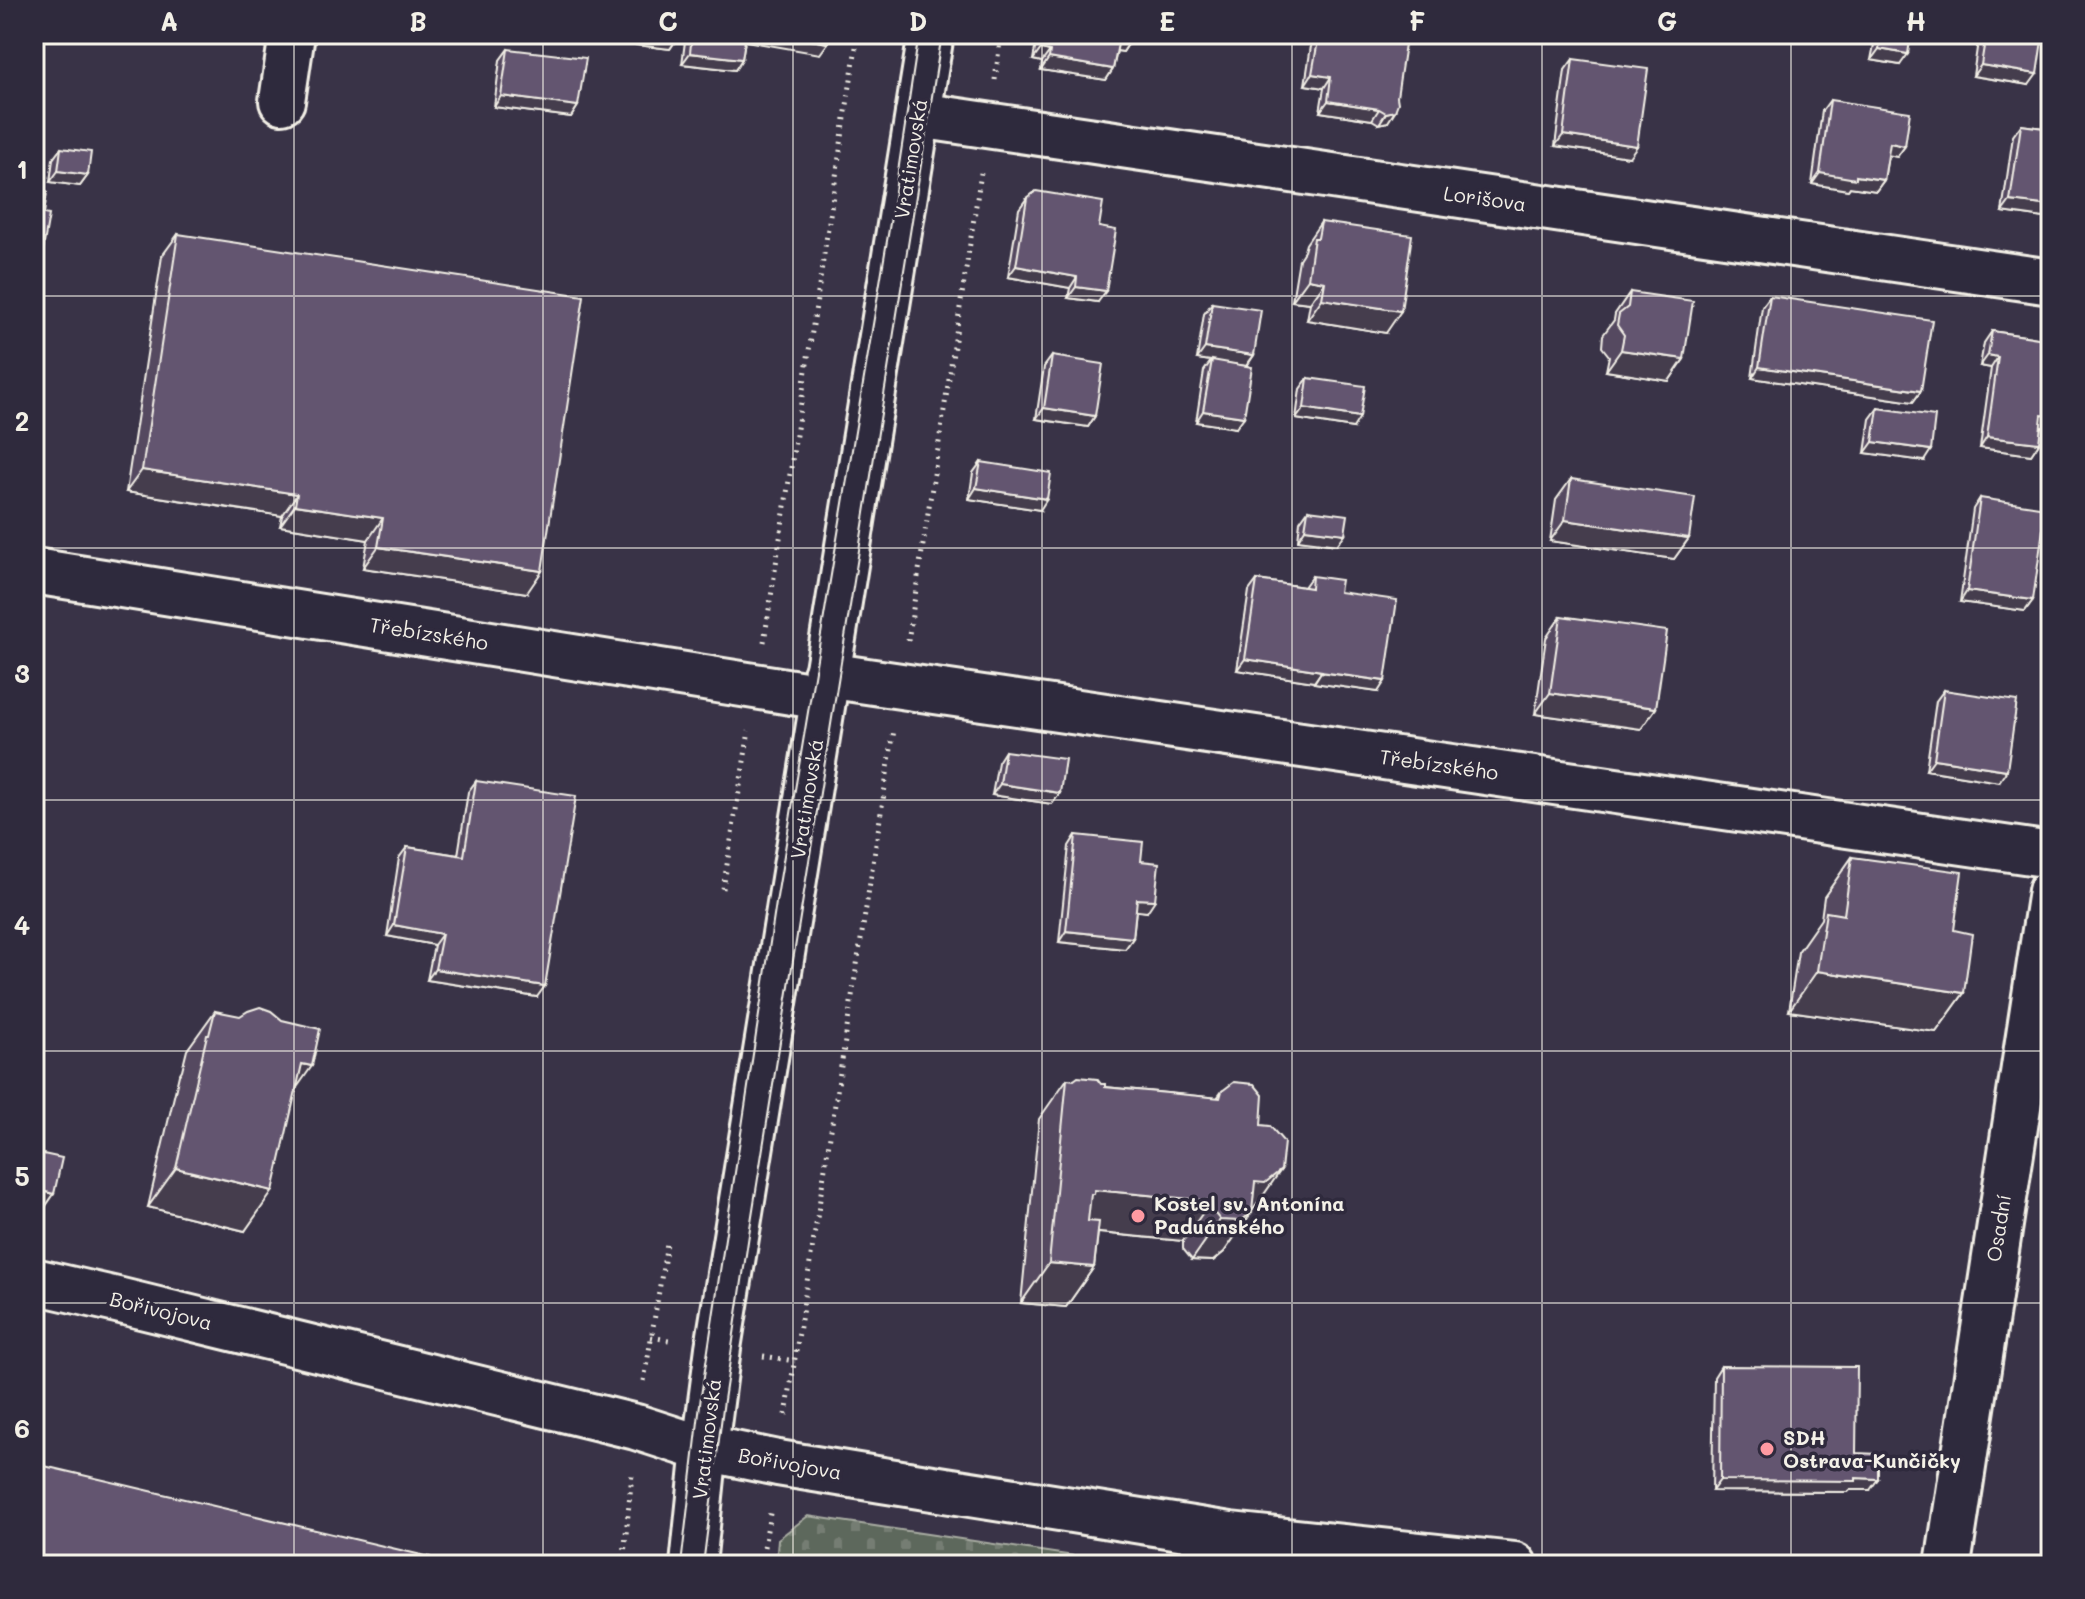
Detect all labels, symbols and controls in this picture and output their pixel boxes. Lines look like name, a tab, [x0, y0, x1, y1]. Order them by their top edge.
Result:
text: A	[160, 4, 178, 38]
text: B	[409, 4, 427, 38]
text: C	[658, 4, 678, 38]
text: D	[909, 4, 927, 38]
text: E	[1159, 4, 1175, 38]
text: F	[1409, 4, 1425, 38]
text: G	[1657, 4, 1677, 38]
text: H	[1906, 4, 1926, 38]
street label: Vratimovská	[888, 97, 932, 221]
text: 1	[16, 152, 28, 186]
street label: Lorišova	[1442, 179, 1528, 217]
text: 2	[15, 404, 29, 438]
street label: Třebízského	[368, 611, 490, 655]
text: 3	[14, 656, 30, 690]
street label: Vratimovská	[784, 737, 828, 861]
street label: Třebízského	[1378, 743, 1500, 785]
text: 4	[14, 908, 30, 942]
text: 5	[14, 1159, 30, 1193]
place label: Kostel sv. Antonína Paduánského	[1154, 1190, 1345, 1239]
street label: Osadní	[1980, 1192, 2016, 1263]
marker: Kostel sv. Antonína Paduánského	[1129, 1207, 1147, 1225]
street label: Bořivojova	[107, 1285, 215, 1335]
street label: Vratimovská	[686, 1377, 726, 1501]
text: 6	[14, 1411, 30, 1445]
place label: SDH Ostrava-Kunčičky	[1783, 1424, 1961, 1473]
marker: SDH Ostrava-Kunčičky	[1758, 1440, 1776, 1458]
street label: Bořivojova	[736, 1441, 844, 1485]

